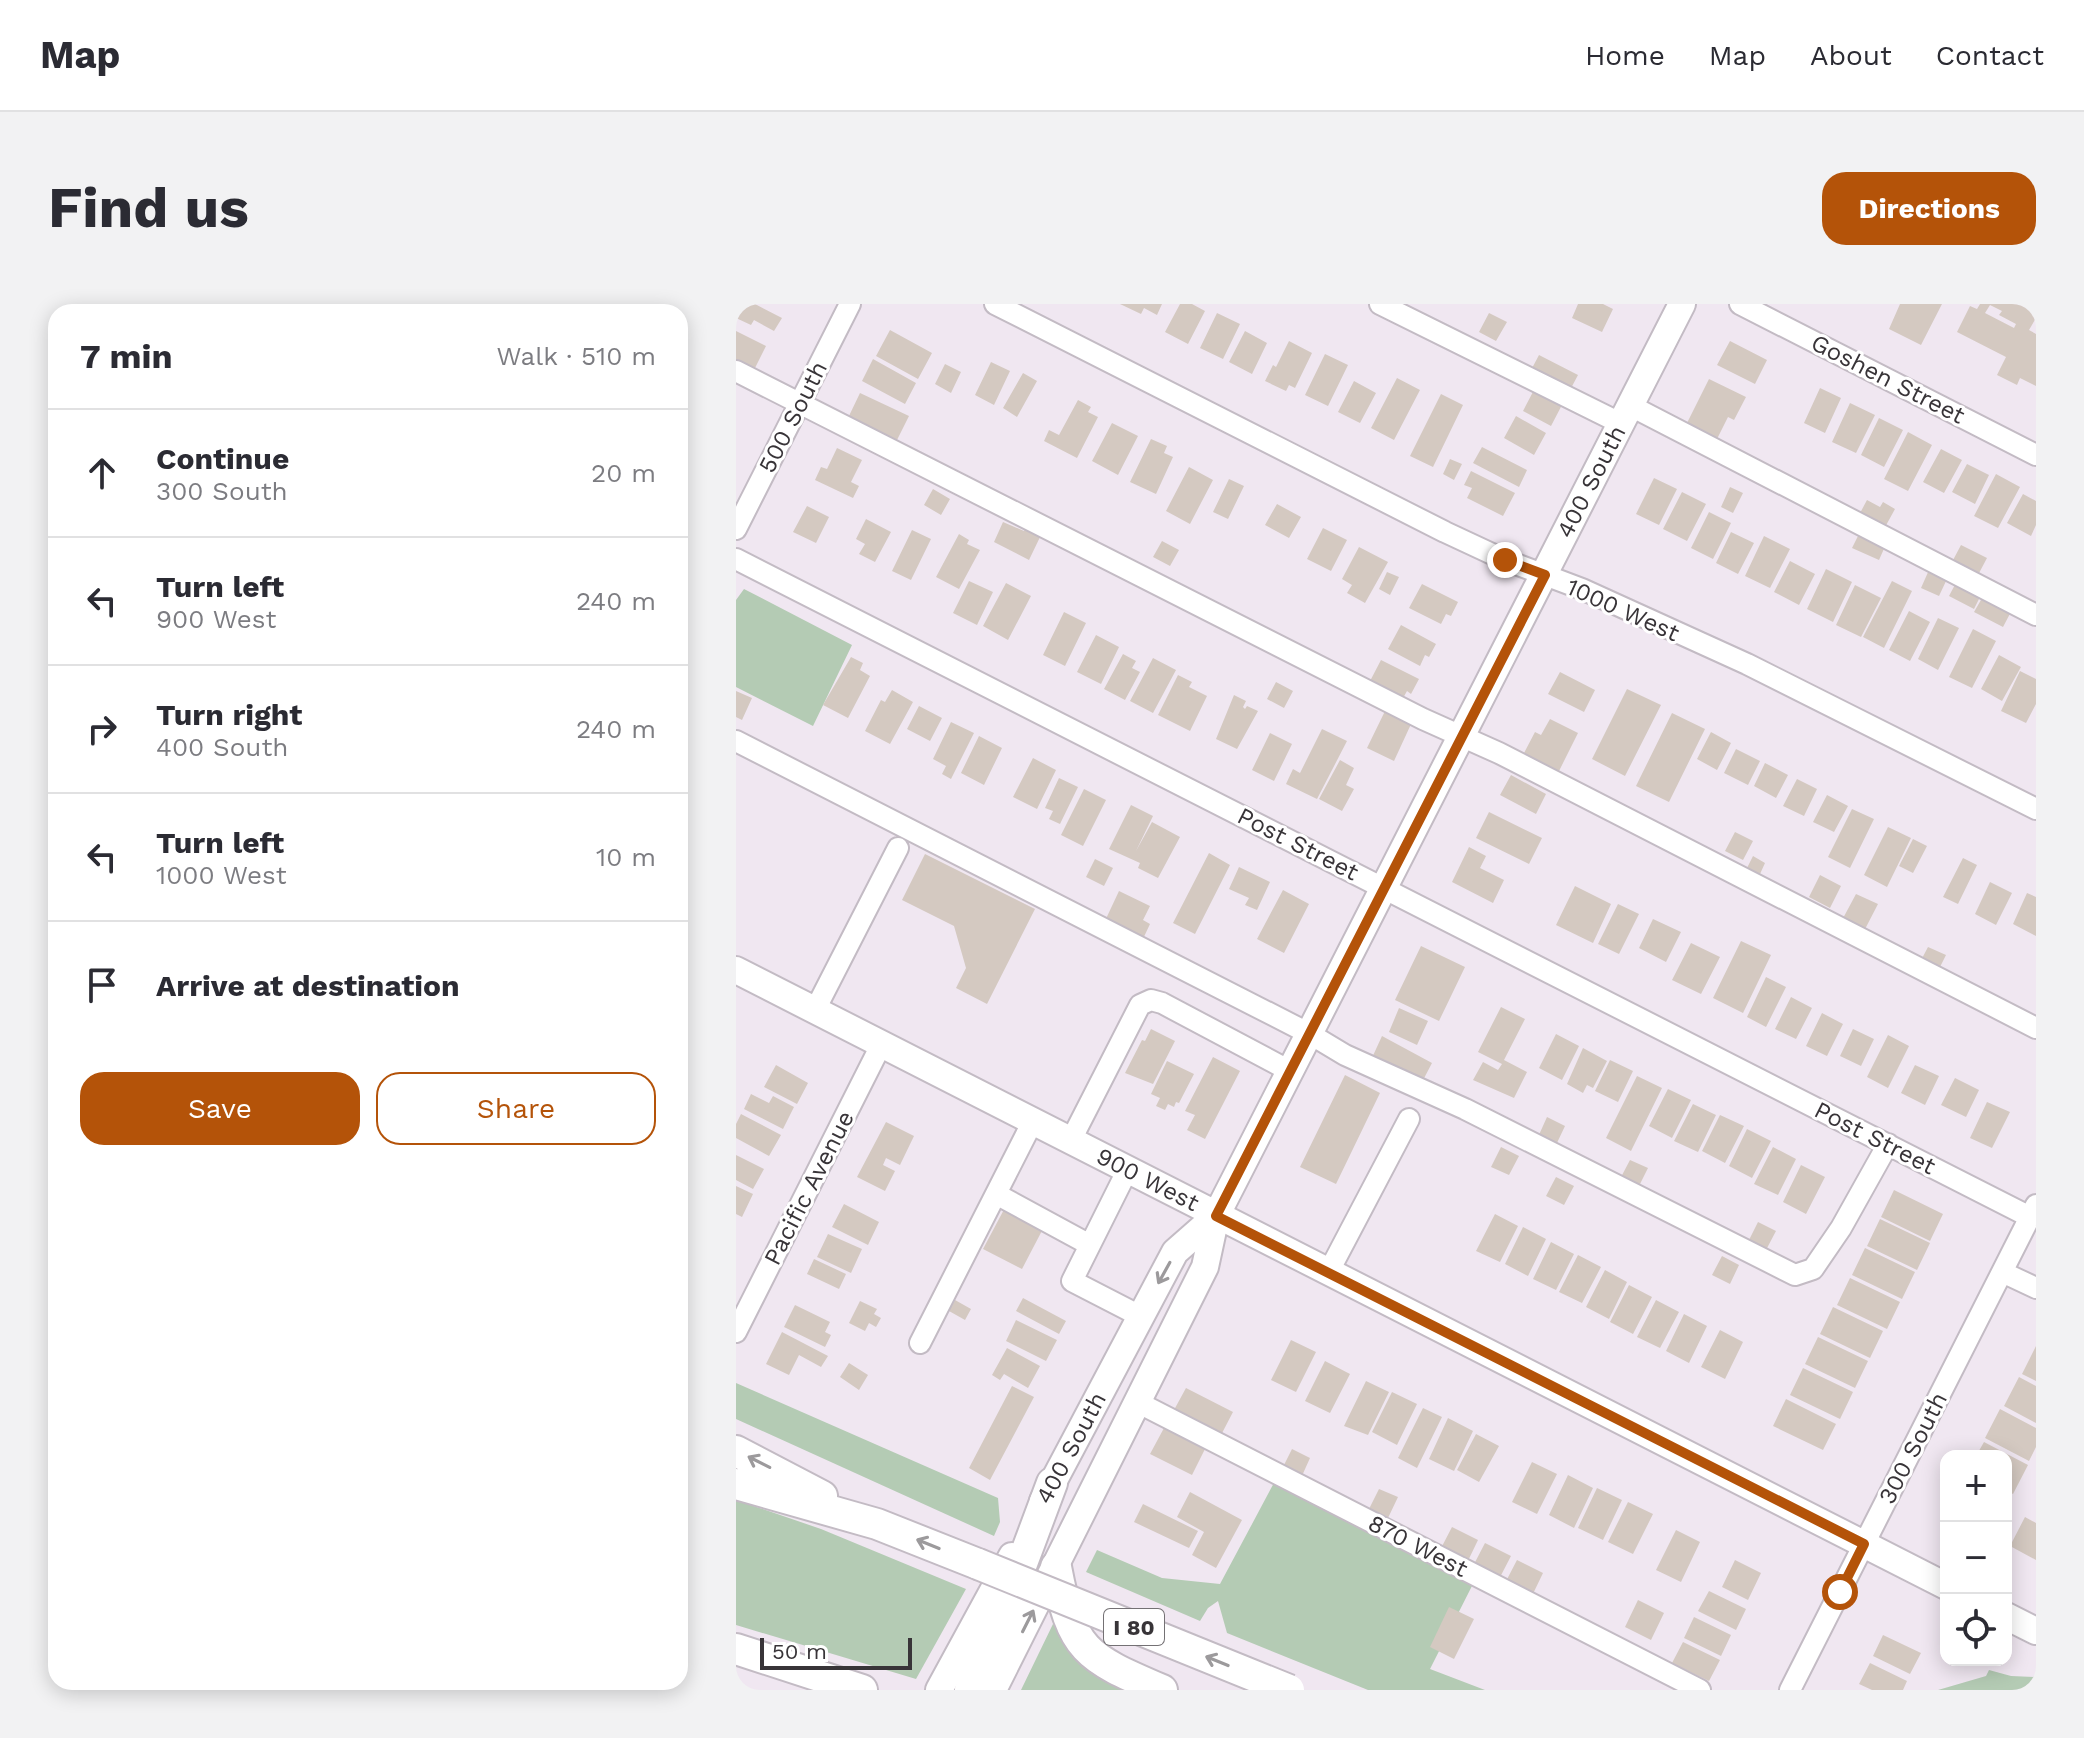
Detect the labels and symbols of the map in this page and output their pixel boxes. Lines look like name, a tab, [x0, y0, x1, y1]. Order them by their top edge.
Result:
street label: Goshen Street	[1807, 328, 1969, 430]
street label: 500 South	[753, 357, 833, 477]
street label: 400 South	[1551, 421, 1632, 542]
route end	[1487, 542, 1523, 578]
street label: 1000 West	[1562, 573, 1684, 647]
street label: Post Street	[1233, 802, 1363, 886]
street label: Post Street	[1810, 1096, 1940, 1180]
street label: Pacific Avenue	[758, 1106, 860, 1270]
street label: 900 West	[1092, 1142, 1204, 1217]
one-way arrow	[1156, 1260, 1171, 1284]
street label: 400 South	[1030, 1387, 1112, 1509]
street label: 300 South	[1873, 1387, 1953, 1509]
one-way arrow	[747, 1454, 771, 1470]
street label: 870 West	[1363, 1509, 1473, 1583]
one-way arrow	[916, 1536, 941, 1550]
route start	[1822, 1574, 1858, 1610]
one-way arrow	[1021, 1609, 1036, 1633]
road number: I 80	[1104, 1609, 1164, 1645]
scale bar	[760, 1634, 912, 1670]
one-way arrow	[1205, 1652, 1230, 1667]

